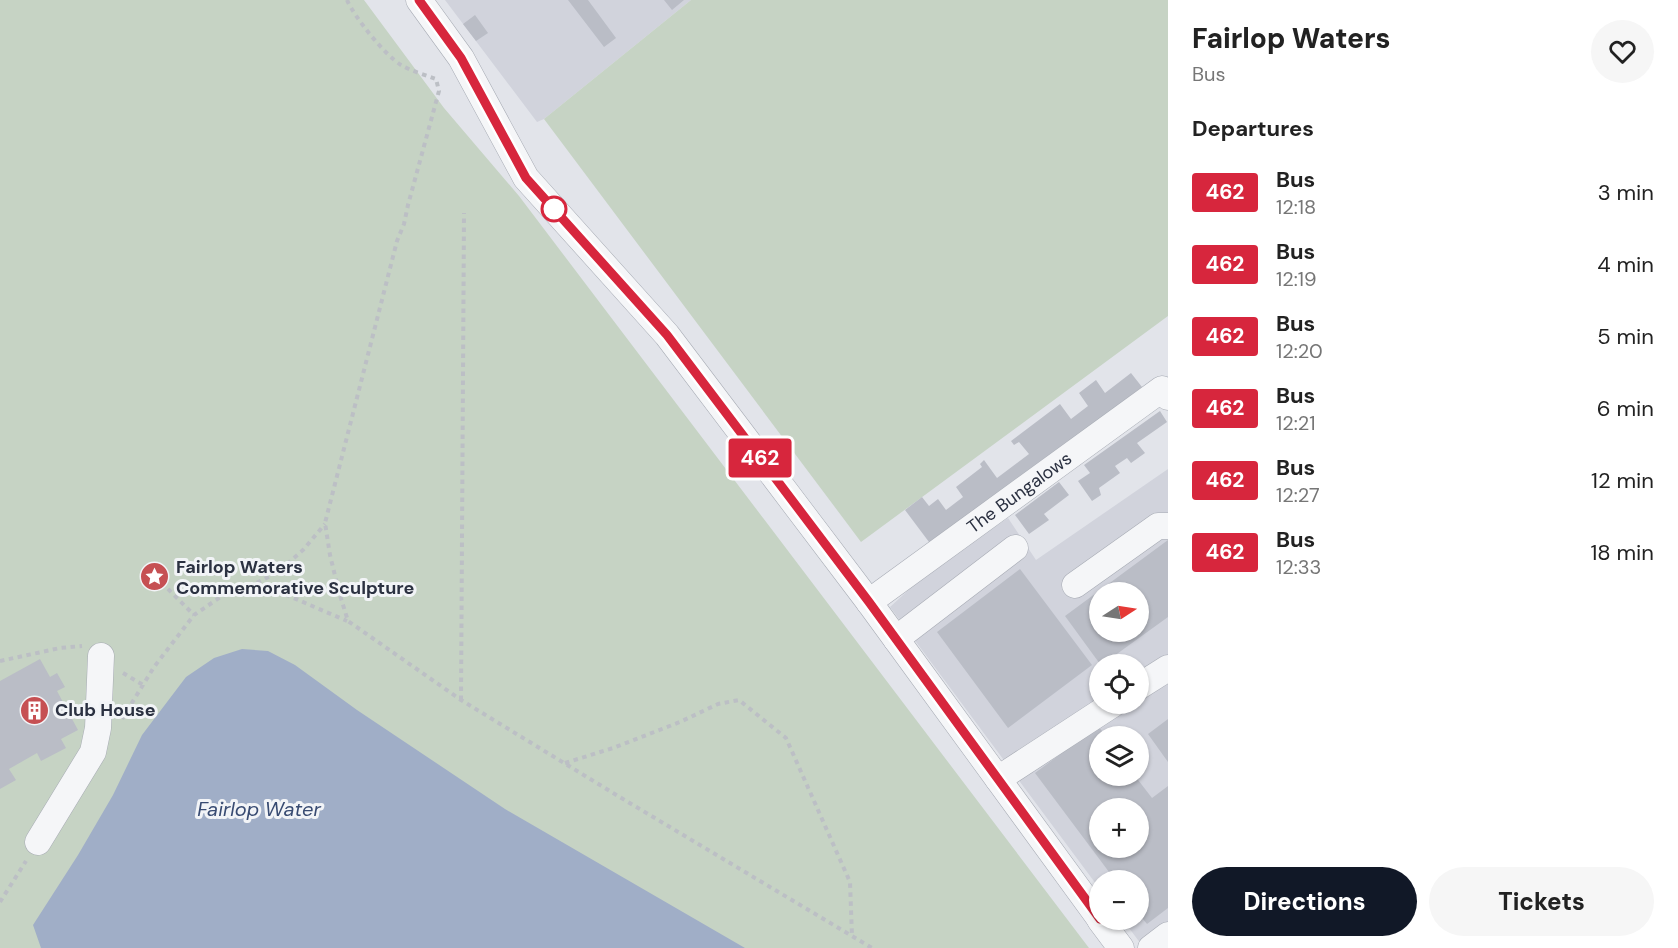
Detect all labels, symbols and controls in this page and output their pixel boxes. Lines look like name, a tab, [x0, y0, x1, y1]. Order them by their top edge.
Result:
text: Fairlop Waters	[1192, 20, 1391, 57]
button: heart	[1591, 20, 1654, 83]
text: Bus	[1192, 61, 1226, 87]
text: Departures	[1192, 114, 1314, 143]
text: Bus	[1276, 165, 1315, 194]
text: 462	[1206, 178, 1244, 206]
text: 3 min	[1598, 178, 1654, 207]
text: 12:18	[1276, 194, 1316, 220]
unlabelled marker	[541, 196, 567, 222]
text: Bus	[1276, 237, 1315, 266]
text: 462	[1206, 250, 1244, 278]
text: 4 min	[1597, 250, 1654, 279]
text: 12:19	[1276, 266, 1317, 292]
text: Bus	[1276, 309, 1315, 338]
text: 462	[1206, 322, 1244, 350]
text: 5 min	[1597, 322, 1654, 351]
text: 12:20	[1276, 338, 1323, 364]
text: Bus	[1276, 381, 1315, 410]
text: 462	[1206, 394, 1244, 422]
text: 6 min	[1597, 394, 1654, 423]
text: 12:21	[1276, 410, 1316, 436]
line badge: 462	[726, 438, 795, 478]
text: 462	[741, 444, 779, 472]
street label: The Bungalows	[962, 446, 1077, 539]
text: Bus	[1276, 453, 1315, 482]
text: 462	[1206, 466, 1244, 494]
text: 12 min	[1591, 466, 1654, 495]
text: 12:27	[1276, 482, 1320, 508]
text: Bus	[1276, 525, 1315, 554]
text: 462	[1206, 538, 1244, 566]
text: 18 min	[1590, 538, 1654, 567]
text: 12:33	[1276, 554, 1321, 580]
place label: Fairlop Waters Commemorative Sculpture	[176, 555, 414, 600]
place icon: Fairlop Waters Commemorative Sculpture	[139, 561, 171, 593]
north arrow	[1089, 582, 1149, 642]
map controls	[1089, 582, 1149, 930]
button: locate	[1089, 654, 1149, 714]
building icon: Club House	[18, 694, 50, 726]
place label: Club House	[55, 698, 156, 722]
button: layers	[1089, 726, 1149, 786]
water label: Fairlop Water	[197, 796, 321, 822]
button: +	[1089, 798, 1149, 858]
button: Directions	[1192, 867, 1417, 936]
button: Tickets	[1429, 867, 1654, 936]
button: −	[1089, 870, 1149, 930]

